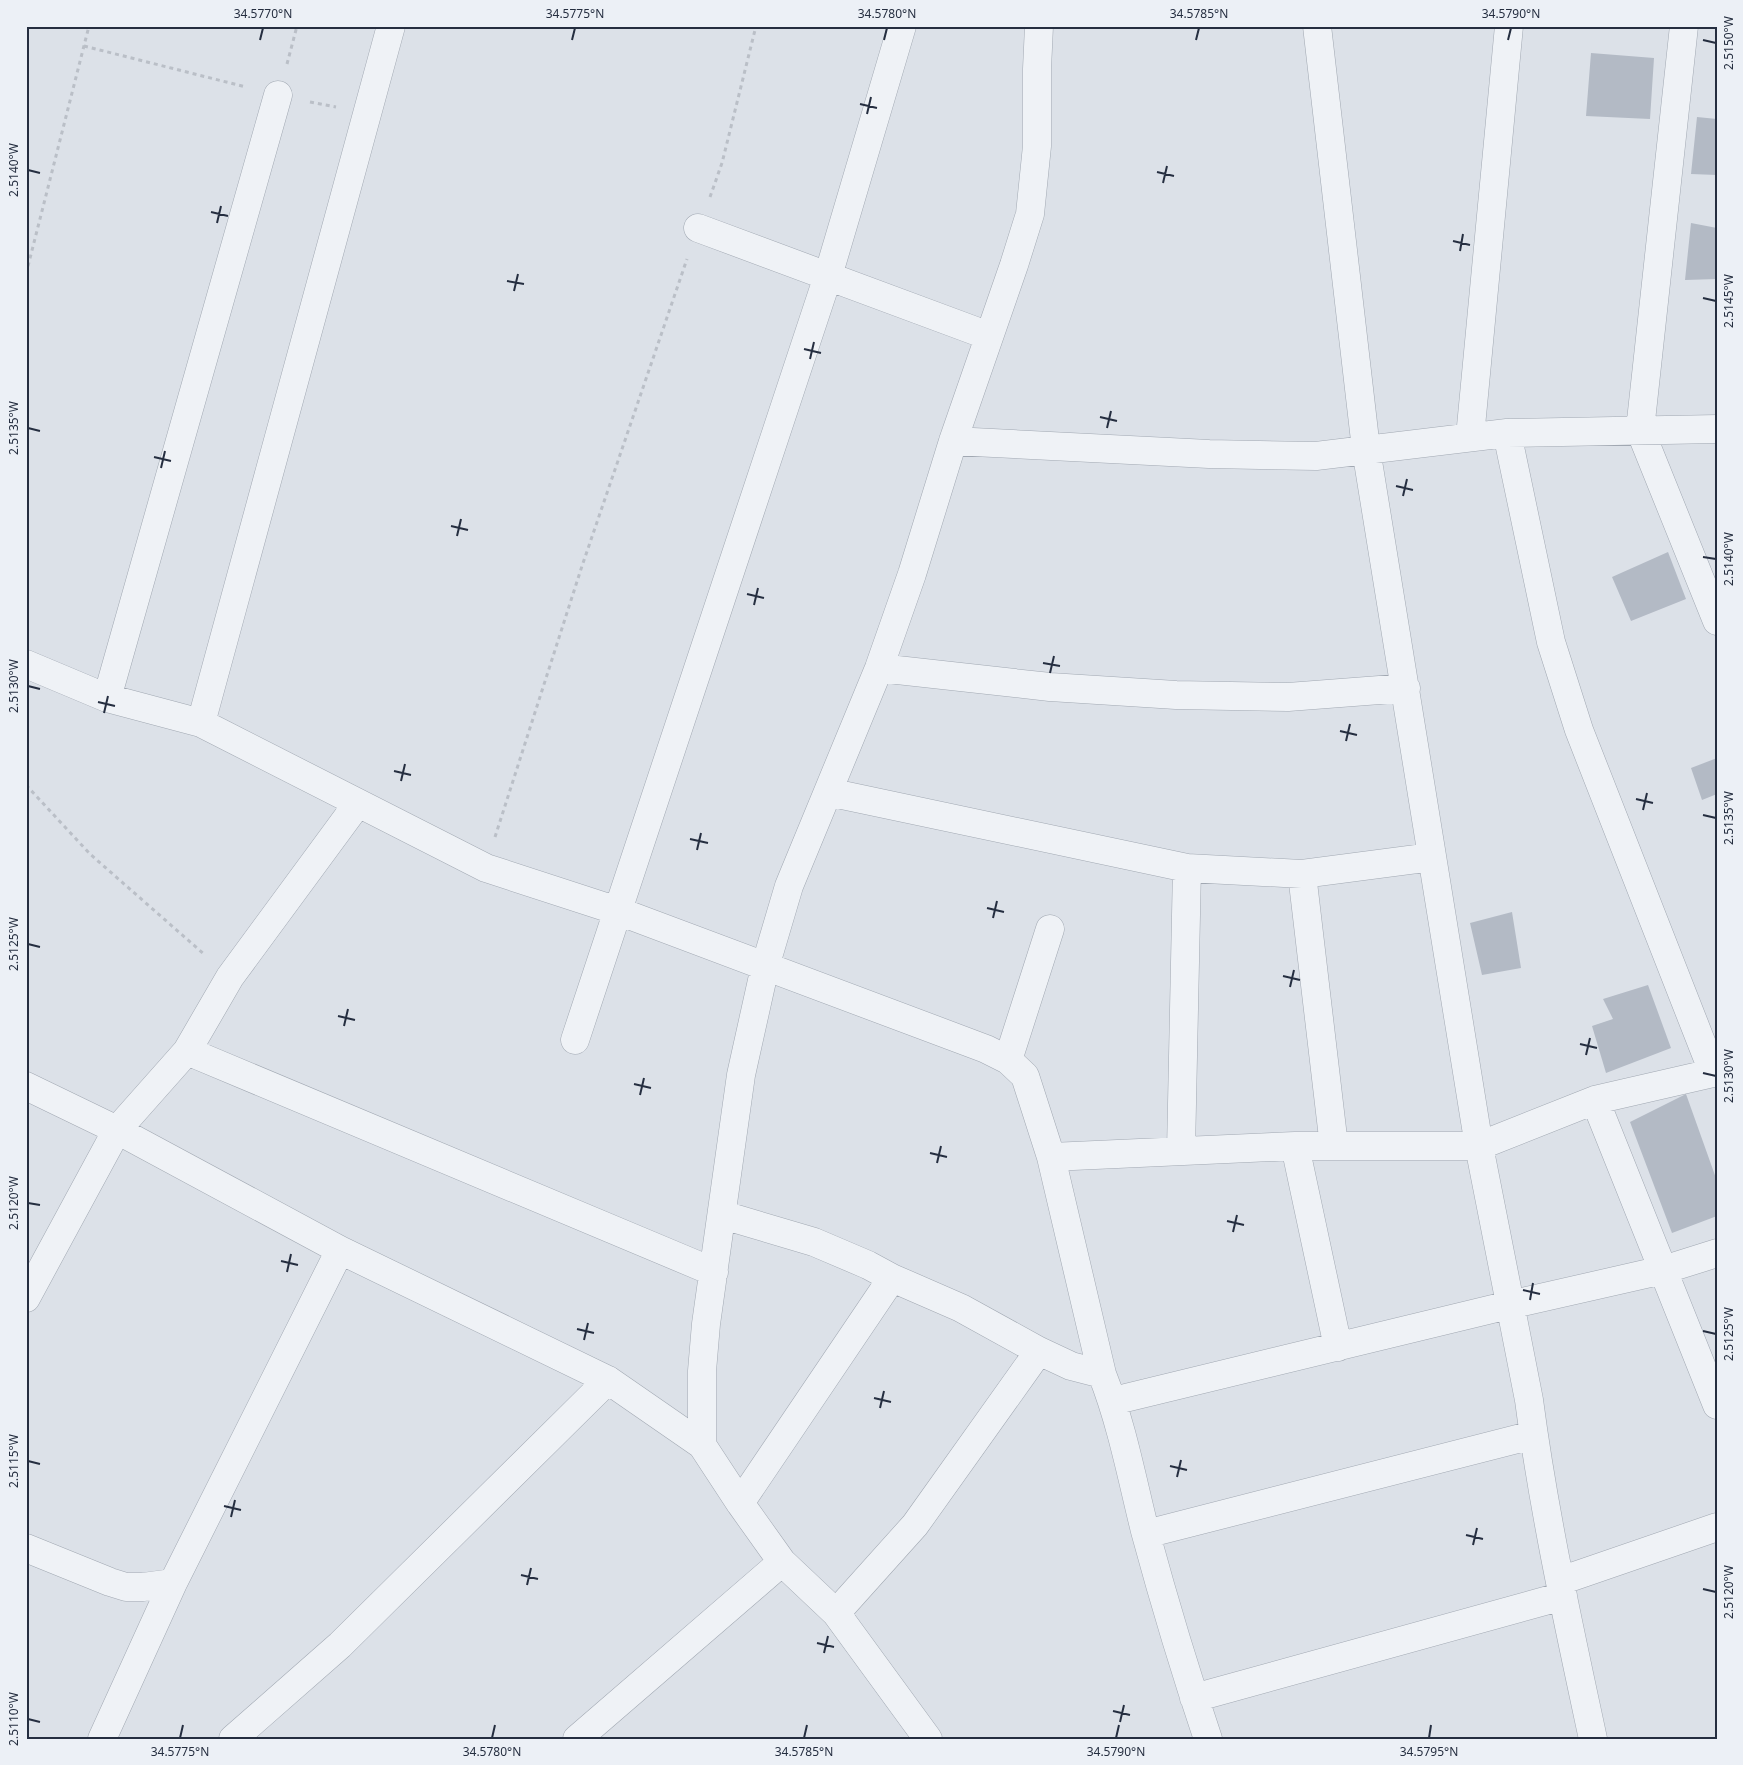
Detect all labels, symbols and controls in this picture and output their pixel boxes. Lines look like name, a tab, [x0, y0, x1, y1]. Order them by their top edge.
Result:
text: 34.5770°N	[234, 5, 292, 22]
text: 34.5775°N	[546, 5, 604, 22]
text: 34.5780°N	[858, 5, 916, 22]
text: 34.5785°N	[1170, 5, 1228, 22]
text: 34.5790°N	[1482, 5, 1540, 22]
text: 2.5150°W	[1720, 16, 1737, 70]
text: 2.5140°W	[5, 143, 22, 197]
text: 2.5145°W	[1720, 274, 1737, 328]
text: 2.5135°W	[5, 401, 22, 455]
text: 2.5140°W	[1720, 532, 1737, 586]
text: 2.5130°W	[5, 659, 22, 713]
text: 2.5135°W	[1720, 791, 1737, 845]
text: 2.5125°W	[5, 917, 22, 971]
text: 2.5130°W	[1720, 1049, 1737, 1103]
text: 2.5120°W	[5, 1176, 22, 1230]
text: 2.5125°W	[1720, 1307, 1737, 1361]
text: 2.5115°W	[5, 1434, 22, 1488]
text: 2.5120°W	[1720, 1565, 1737, 1619]
text: 2.5110°W	[5, 1692, 22, 1746]
text: 34.5775°N	[151, 1743, 209, 1760]
text: 34.5780°N	[463, 1743, 521, 1760]
text: 34.5785°N	[775, 1743, 833, 1760]
text: 34.5790°N	[1087, 1743, 1145, 1760]
text: 34.5795°N	[1400, 1743, 1458, 1760]

